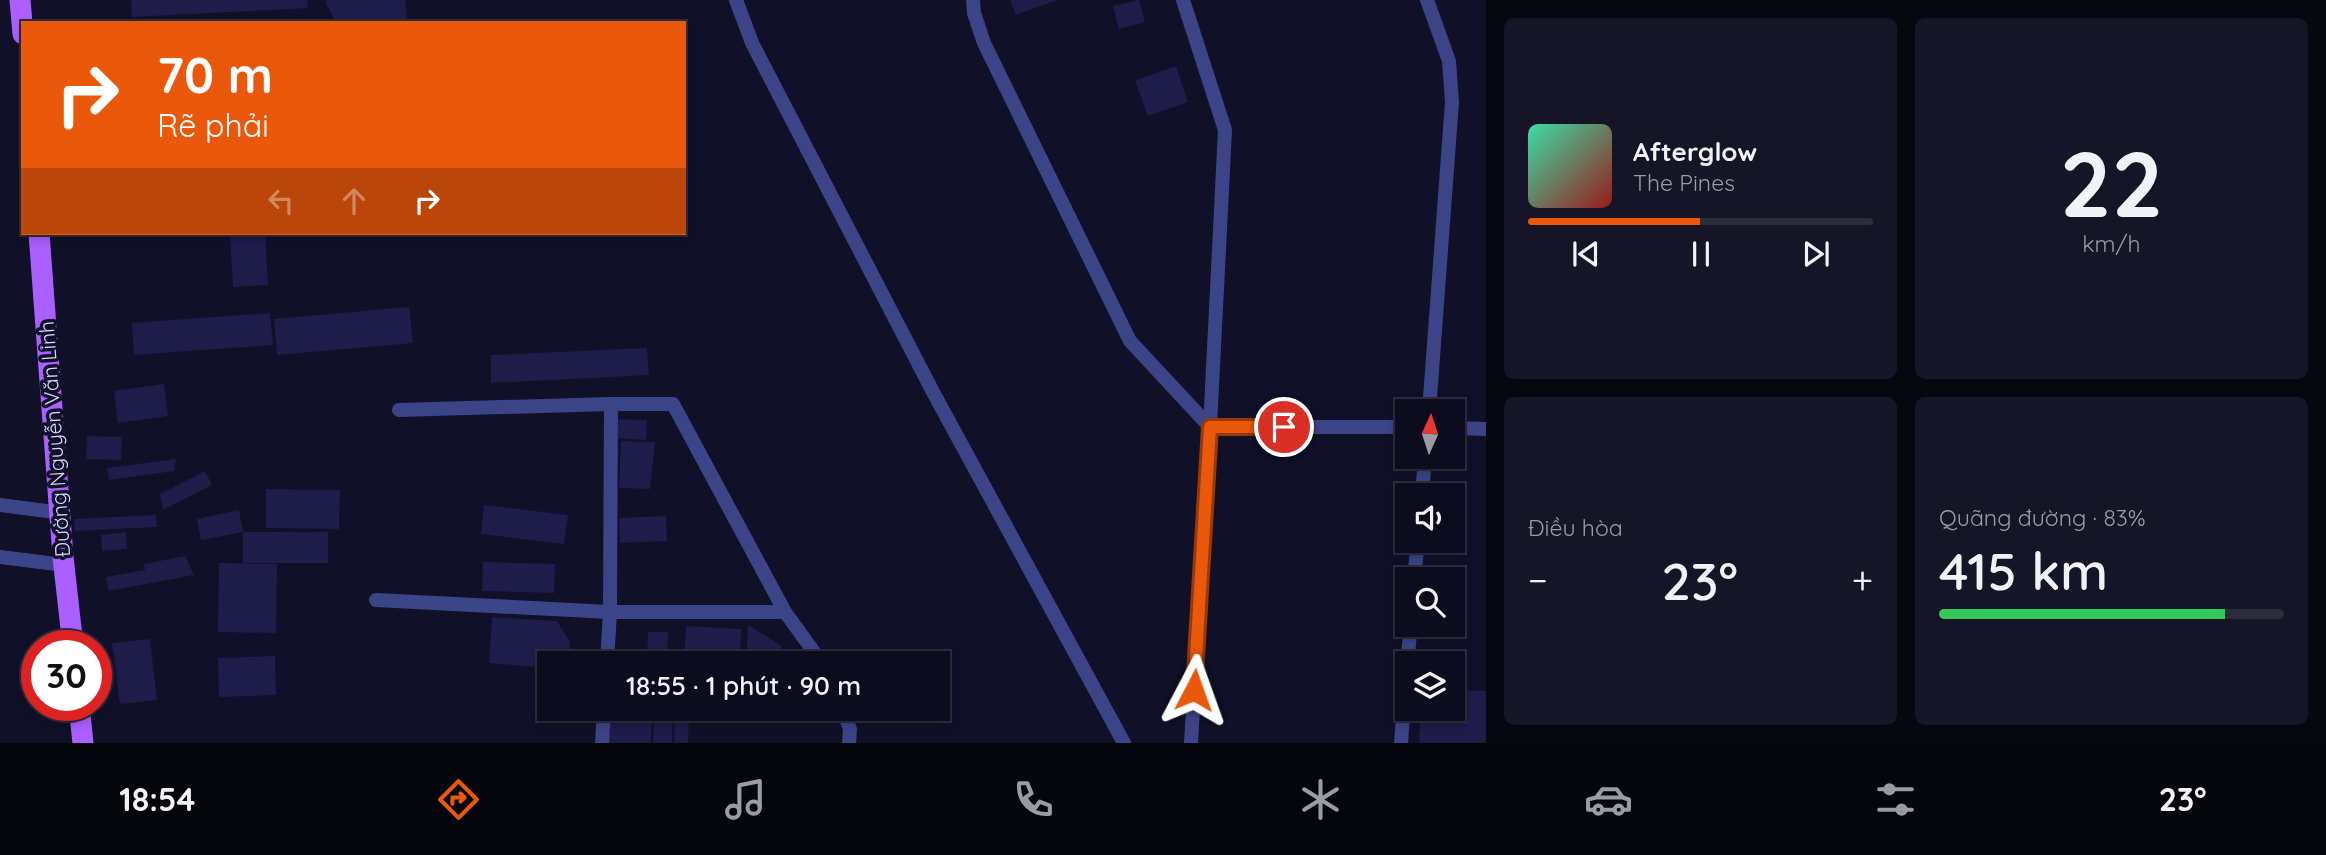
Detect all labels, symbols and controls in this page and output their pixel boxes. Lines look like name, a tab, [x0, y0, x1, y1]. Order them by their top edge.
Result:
text: 70 m	[157, 44, 273, 105]
icon: right	[42, 49, 133, 140]
text: Rẽ phải	[157, 105, 269, 145]
text: 22	[2060, 126, 2163, 240]
text: Afterglow	[1633, 135, 1757, 168]
text: The Pines	[1633, 168, 1735, 197]
icon: left	[262, 182, 300, 220]
icon: ahead	[335, 182, 373, 220]
icon: right	[408, 182, 446, 220]
text: km/h	[2082, 229, 2141, 258]
icon: previous	[1567, 235, 1605, 273]
icon: pause	[1682, 235, 1720, 273]
icon: next	[1797, 235, 1835, 273]
street label: Đường Nguyễn Văn Linh	[33, 320, 75, 558]
pin	[1254, 397, 1314, 457]
north arrow	[1395, 399, 1465, 469]
map controls	[1395, 399, 1465, 721]
icon: arrive	[1265, 408, 1303, 446]
button: sound	[1395, 483, 1465, 553]
text: Quãng đường · 83%	[1939, 503, 2146, 532]
text: Điều hòa	[1528, 513, 1623, 542]
text: 415 km	[1939, 538, 2108, 603]
text: 23°	[1661, 548, 1738, 613]
text: −	[1528, 556, 1548, 604]
text: +	[1852, 556, 1873, 604]
button: search	[1395, 567, 1465, 637]
speed limit sign: 30	[21, 630, 112, 721]
button: layers	[1395, 651, 1465, 721]
position arrow	[1157, 653, 1231, 727]
text: 18:55 · 1 phút · 90 m	[626, 669, 861, 702]
icon: directions	[434, 775, 483, 824]
icon: music	[721, 775, 770, 824]
icon: phone	[1009, 775, 1058, 824]
icon: climate	[1296, 775, 1345, 824]
icon: car	[1584, 775, 1633, 824]
icon: filters	[1871, 775, 1920, 824]
text: 18:54	[119, 779, 195, 819]
text: 23°	[2159, 779, 2207, 819]

